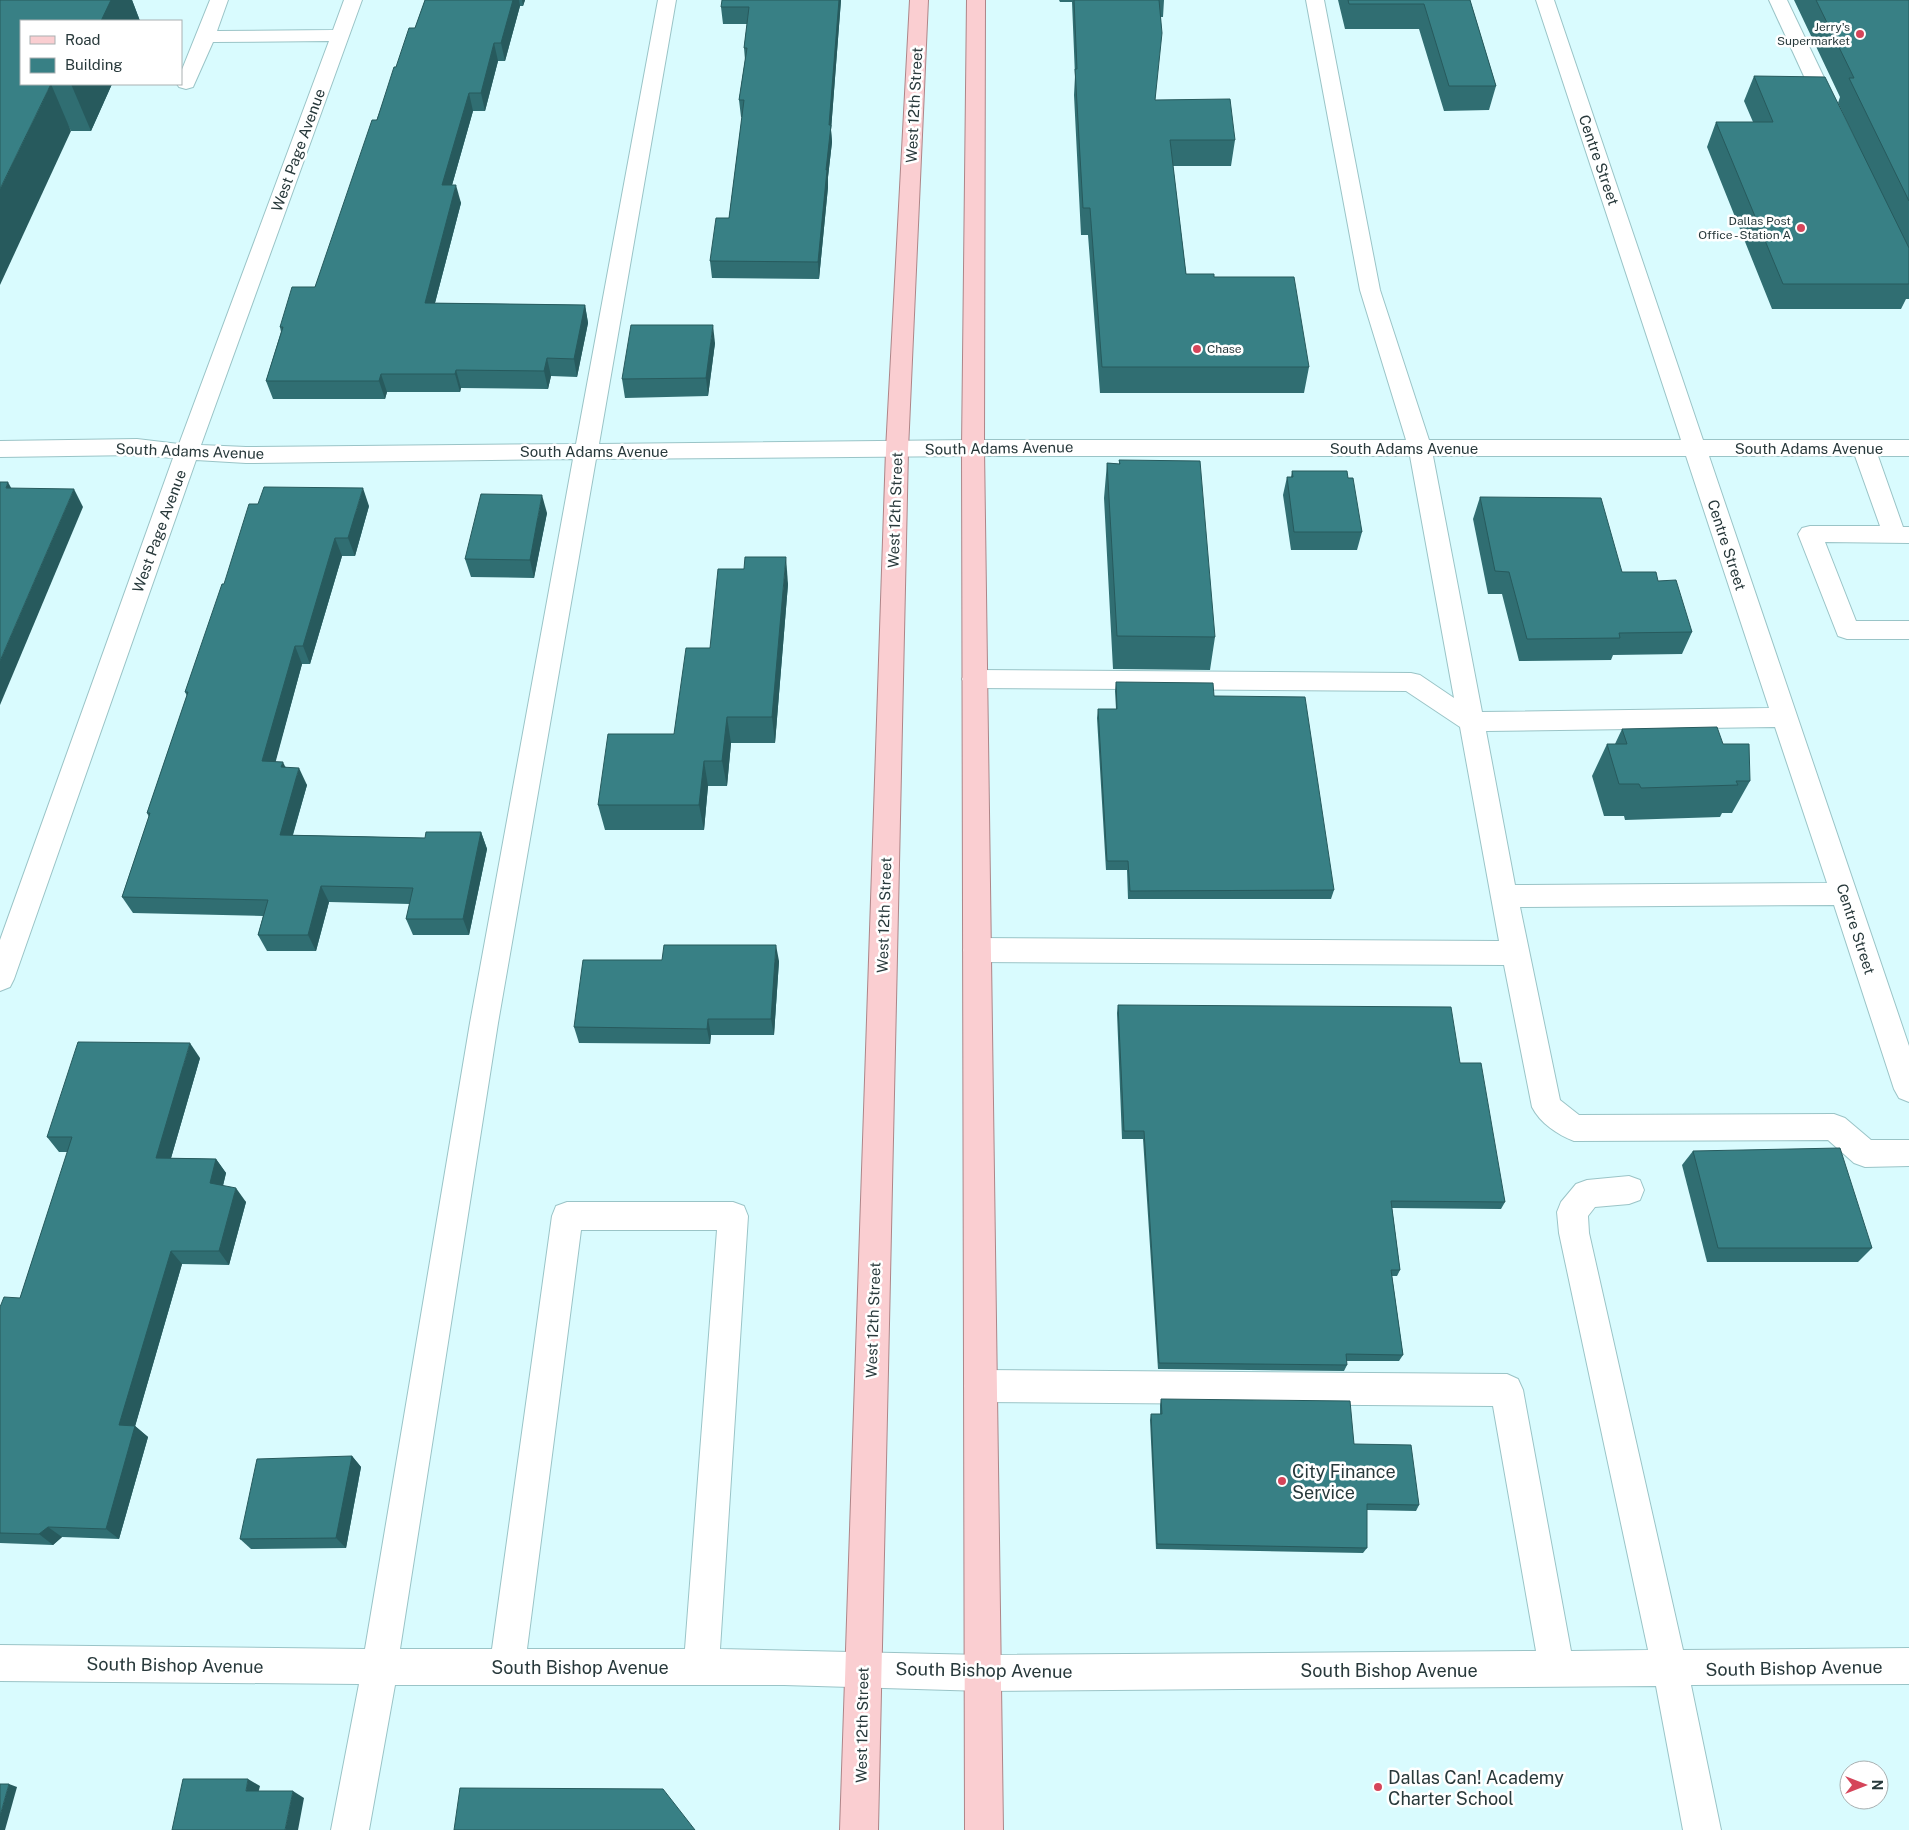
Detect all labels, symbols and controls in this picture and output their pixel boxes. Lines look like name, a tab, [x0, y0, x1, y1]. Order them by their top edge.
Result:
legend	[20, 20, 182, 85]
place label: Jerry's Supermarket	[1777, 20, 1850, 48]
marker: Jerry's Supermarket	[1854, 28, 1866, 40]
text: Road	[65, 31, 101, 48]
street label: West 12th Street	[902, 46, 926, 163]
text: Building	[65, 56, 123, 73]
street label: West Page Avenue	[268, 86, 328, 214]
street label: Centre Street	[1576, 113, 1622, 208]
place label: Dallas Post Office - Station A	[1698, 214, 1791, 242]
marker: Dallas Post Office - Station A	[1795, 222, 1807, 234]
place label: Chase	[1207, 342, 1242, 356]
marker: Chase	[1191, 343, 1203, 355]
street label: South Adams Avenue	[925, 438, 1073, 458]
street label: South Adams Avenue	[115, 440, 265, 462]
street label: South Adams Avenue	[1330, 440, 1478, 457]
street label: South Adams Avenue	[1735, 440, 1883, 457]
street label: South Adams Avenue	[520, 443, 668, 460]
street label: West 12th Street	[884, 452, 906, 568]
street label: West Page Avenue	[129, 467, 189, 595]
street label: Centre Street	[1704, 497, 1750, 593]
street label: West 12th Street	[873, 857, 895, 973]
street label: Centre Street	[1833, 881, 1879, 977]
street label: West 12th Street	[862, 1262, 884, 1378]
place label: City Finance Service	[1292, 1461, 1396, 1503]
marker: City Finance Service	[1276, 1475, 1288, 1487]
street label: South Bishop Avenue	[86, 1653, 264, 1677]
street label: South Bishop Avenue	[1705, 1656, 1883, 1680]
street label: South Bishop Avenue	[491, 1657, 669, 1678]
street label: South Bishop Avenue	[895, 1658, 1073, 1682]
street label: South Bishop Avenue	[1300, 1660, 1478, 1681]
street label: West 12th Street	[852, 1667, 872, 1783]
north arrow	[1839, 1760, 1889, 1810]
place label: Dallas Can! Academy Charter School	[1388, 1767, 1564, 1809]
text: N	[1869, 1780, 1885, 1790]
marker: Dallas Can! Academy Charter School	[1372, 1781, 1384, 1793]

